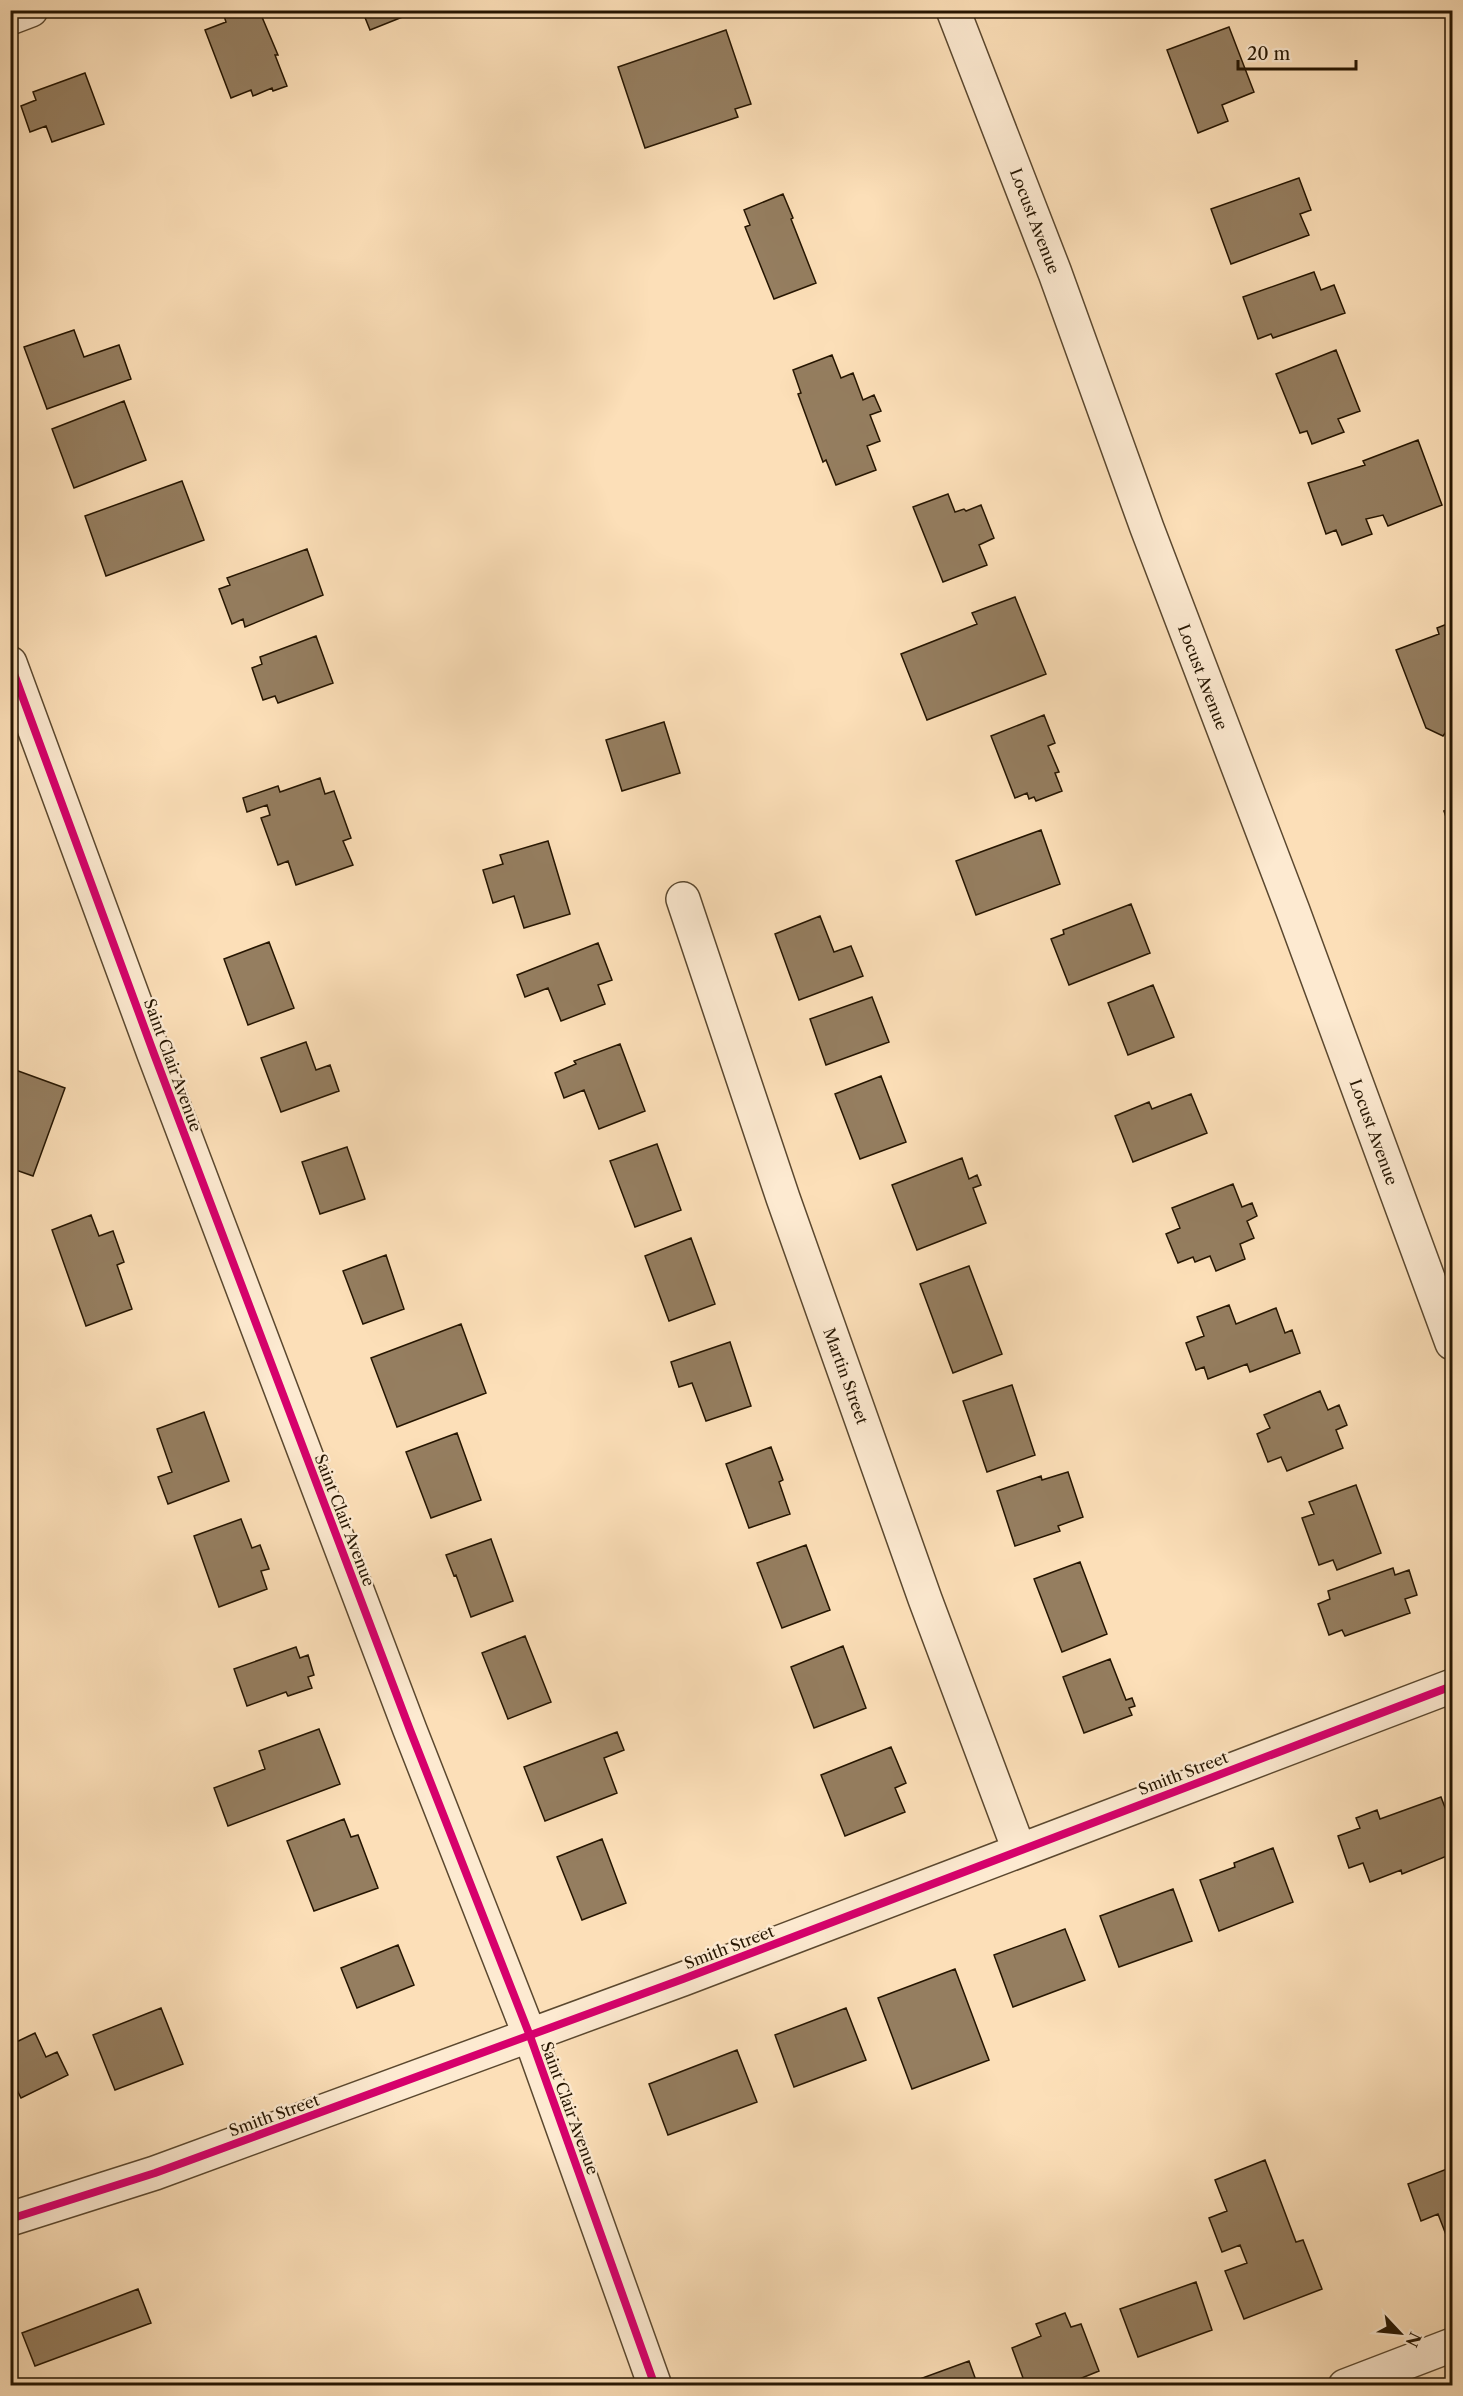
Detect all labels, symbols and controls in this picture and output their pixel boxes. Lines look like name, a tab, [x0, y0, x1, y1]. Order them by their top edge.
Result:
scale bar	[1238, 33, 1356, 71]
text: 20 m	[1247, 43, 1291, 65]
street label: Locust Avenue	[1006, 165, 1064, 277]
street label: Locust Avenue	[1174, 621, 1232, 733]
street label: Saint Clair Avenue	[140, 996, 206, 1134]
street label: Locust Avenue	[1346, 1076, 1402, 1188]
street label: Martin Street	[819, 1325, 873, 1427]
street label: Saint Clair Avenue	[311, 1451, 379, 1589]
street label: Smith Street	[1135, 1747, 1231, 1799]
street label: Smith Street	[681, 1921, 777, 1973]
street label: Saint Clair Avenue	[537, 2039, 603, 2177]
street label: Smith Street	[226, 2089, 322, 2141]
north arrow	[1370, 2303, 1430, 2363]
text: N	[1401, 2329, 1426, 2350]

